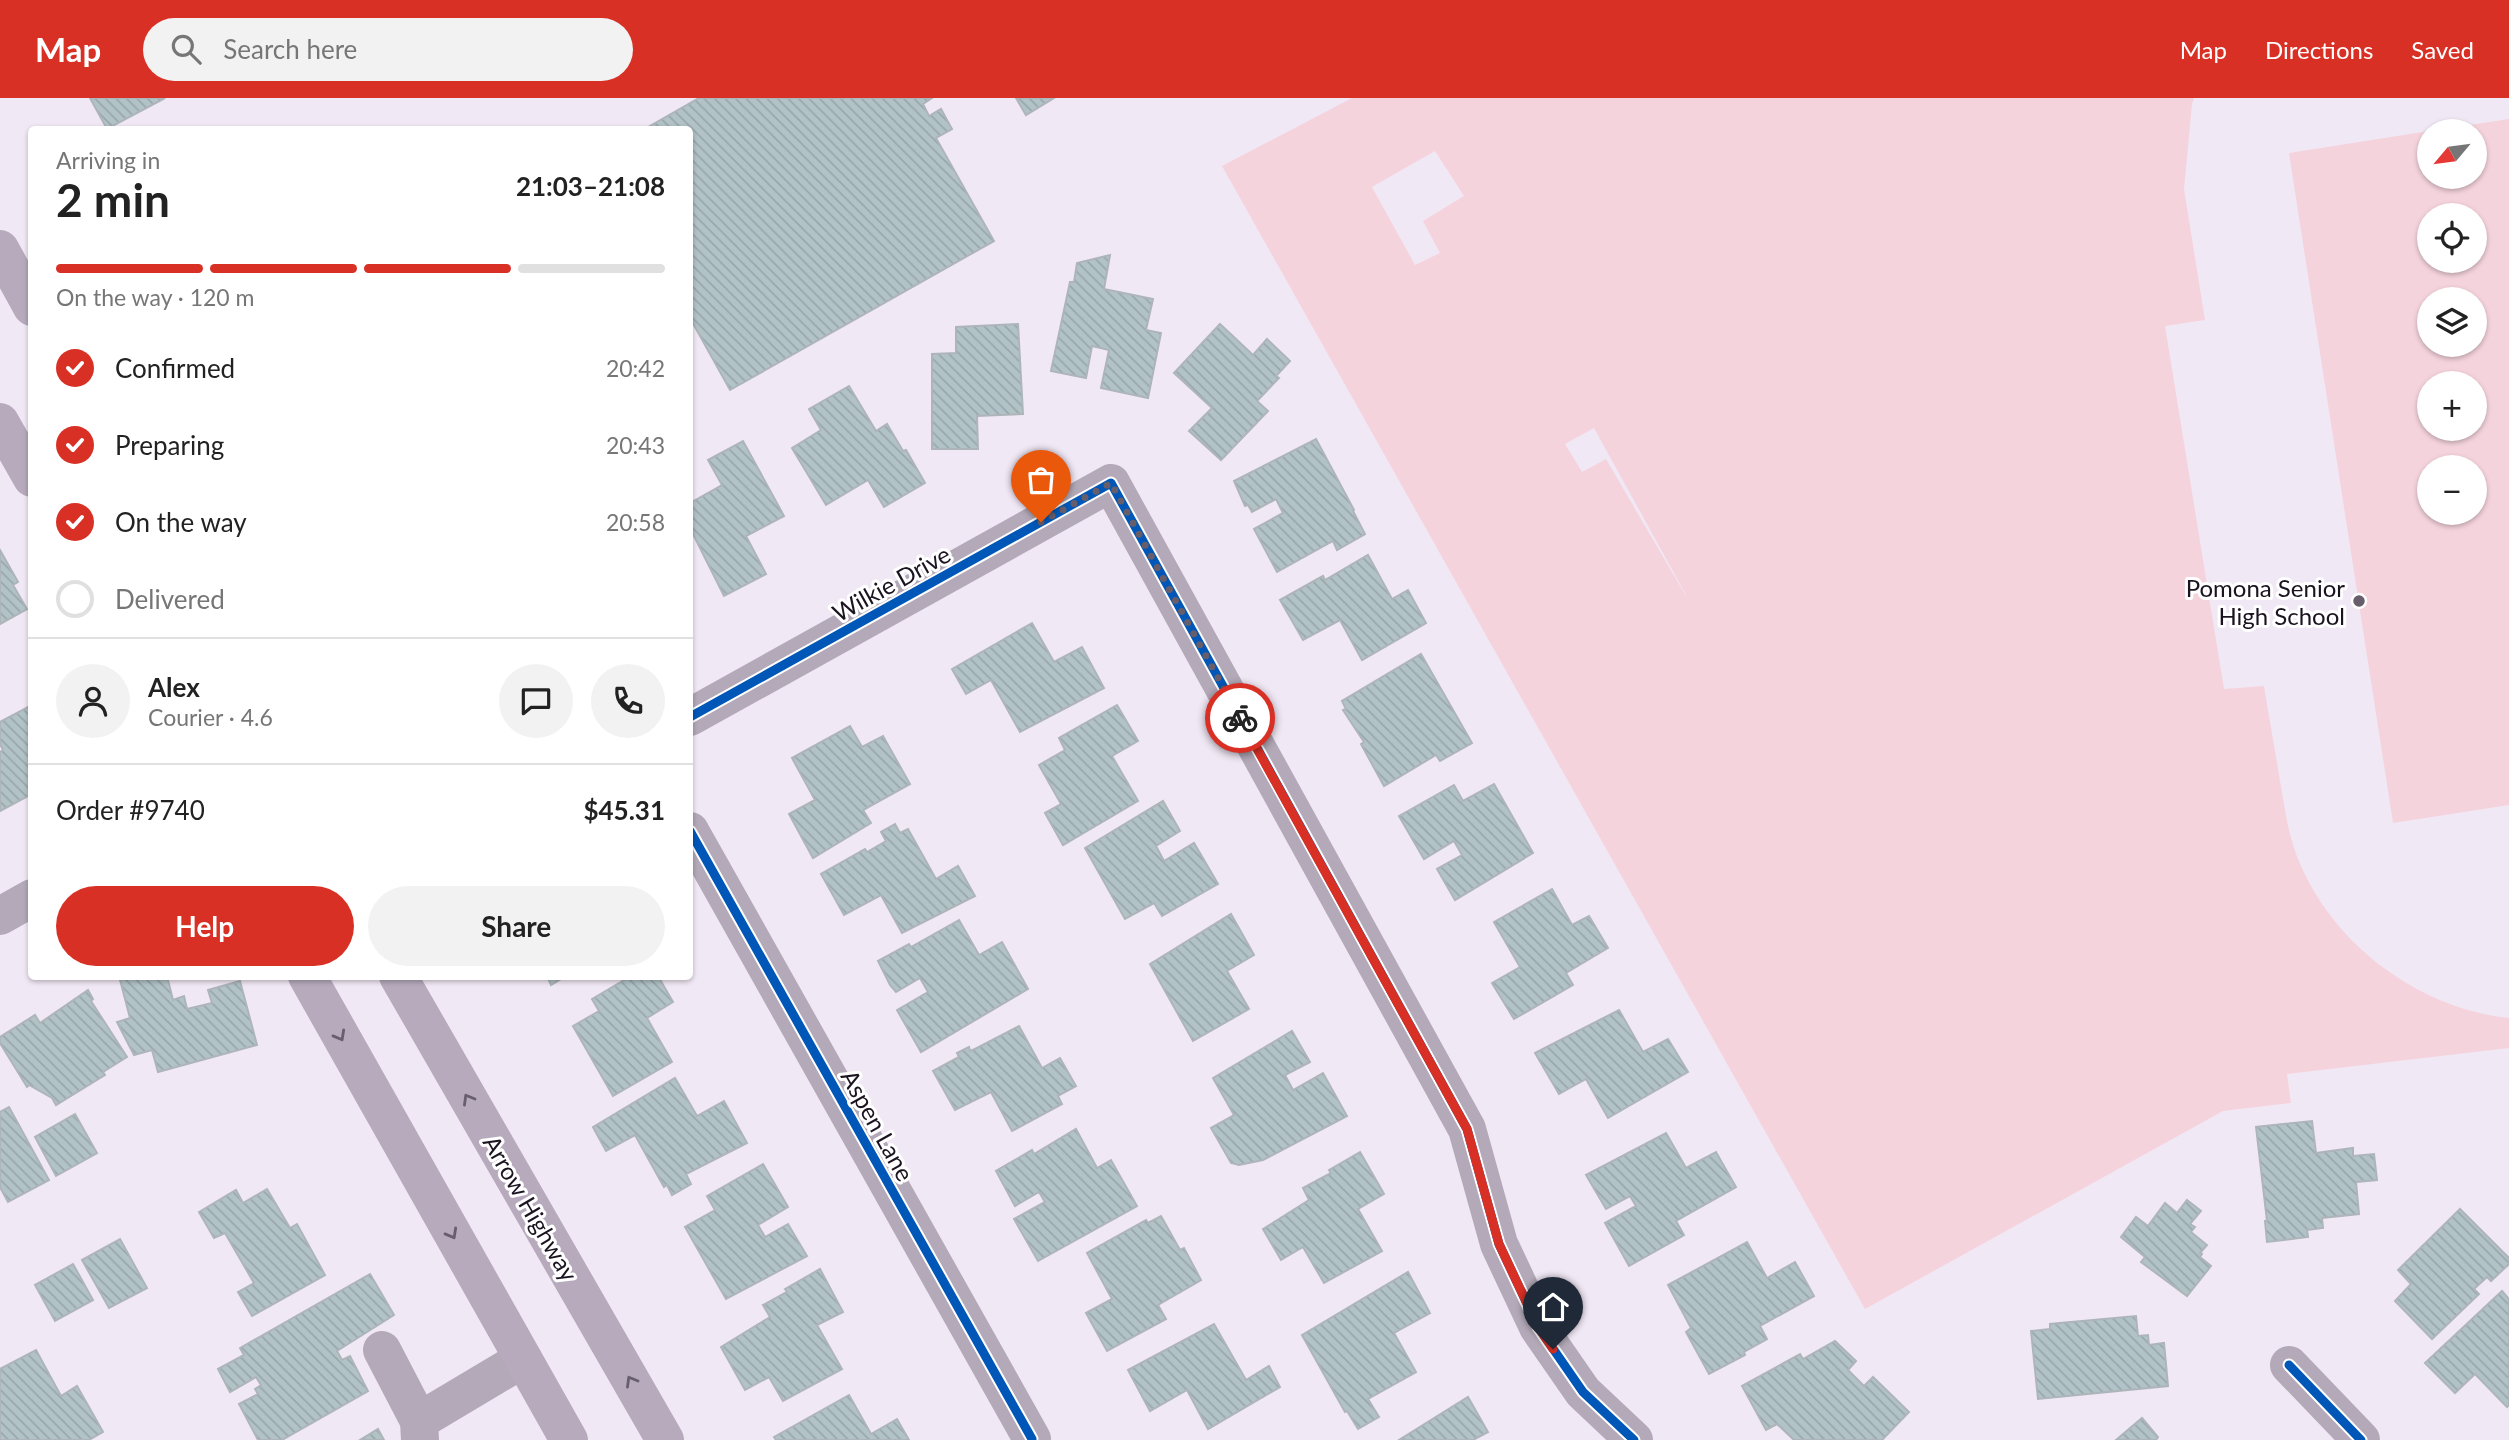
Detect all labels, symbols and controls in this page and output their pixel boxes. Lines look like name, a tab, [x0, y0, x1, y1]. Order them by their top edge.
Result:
search box	[143, 18, 633, 81]
text: Map	[35, 29, 101, 69]
icon: search	[167, 30, 205, 68]
text: Search here	[223, 33, 357, 65]
text: Map	[2180, 35, 2227, 64]
text: Directions	[2265, 35, 2373, 64]
text: Saved	[2411, 35, 2474, 64]
north arrow	[2417, 119, 2487, 189]
map controls	[2417, 119, 2487, 525]
text: Arriving in	[56, 146, 160, 174]
text: 21:03–21:08	[516, 170, 665, 202]
text: 2 min	[56, 172, 170, 227]
button: locate	[2417, 203, 2487, 273]
text: On the way · 120 m	[56, 283, 255, 311]
button: layers	[2417, 287, 2487, 357]
icon: check	[56, 349, 94, 387]
text: Confirmed	[115, 352, 235, 384]
text: 20:42	[606, 354, 665, 382]
button: +	[2417, 371, 2487, 441]
icon: check	[56, 426, 94, 464]
text: Preparing	[115, 429, 224, 461]
text: 20:43	[606, 431, 665, 459]
pin	[1011, 450, 1071, 522]
button: −	[2417, 455, 2487, 525]
icon: bag	[1022, 461, 1060, 499]
icon: check	[56, 503, 94, 541]
text: On the way	[115, 506, 247, 538]
text: 20:58	[606, 508, 665, 536]
street label: Wilkie Drive	[827, 539, 955, 627]
place label: Pomona Senior High School	[2186, 573, 2345, 630]
text: Delivered	[115, 583, 225, 615]
marker: Pomona Senior High School	[2351, 593, 2367, 609]
button: person	[56, 664, 130, 738]
button: chat	[499, 664, 573, 738]
button: phone	[591, 664, 665, 738]
text: Alex	[148, 671, 200, 703]
courier	[1205, 683, 1275, 753]
icon: bike	[1221, 699, 1259, 737]
text: Courier · 4.6	[148, 703, 273, 731]
text: Order #9740	[56, 794, 205, 826]
text: $45.31	[583, 794, 665, 826]
button: Help	[56, 886, 354, 966]
button: Share	[368, 886, 665, 966]
one-way arrow	[332, 1029, 345, 1041]
street label: Aspen Lane	[836, 1064, 920, 1186]
one-way arrow	[463, 1093, 476, 1106]
street label: Arrow Highway	[478, 1130, 585, 1287]
one-way arrow	[444, 1227, 457, 1239]
pin	[1523, 1277, 1583, 1349]
icon: home	[1534, 1288, 1572, 1326]
one-way arrow	[626, 1375, 639, 1388]

